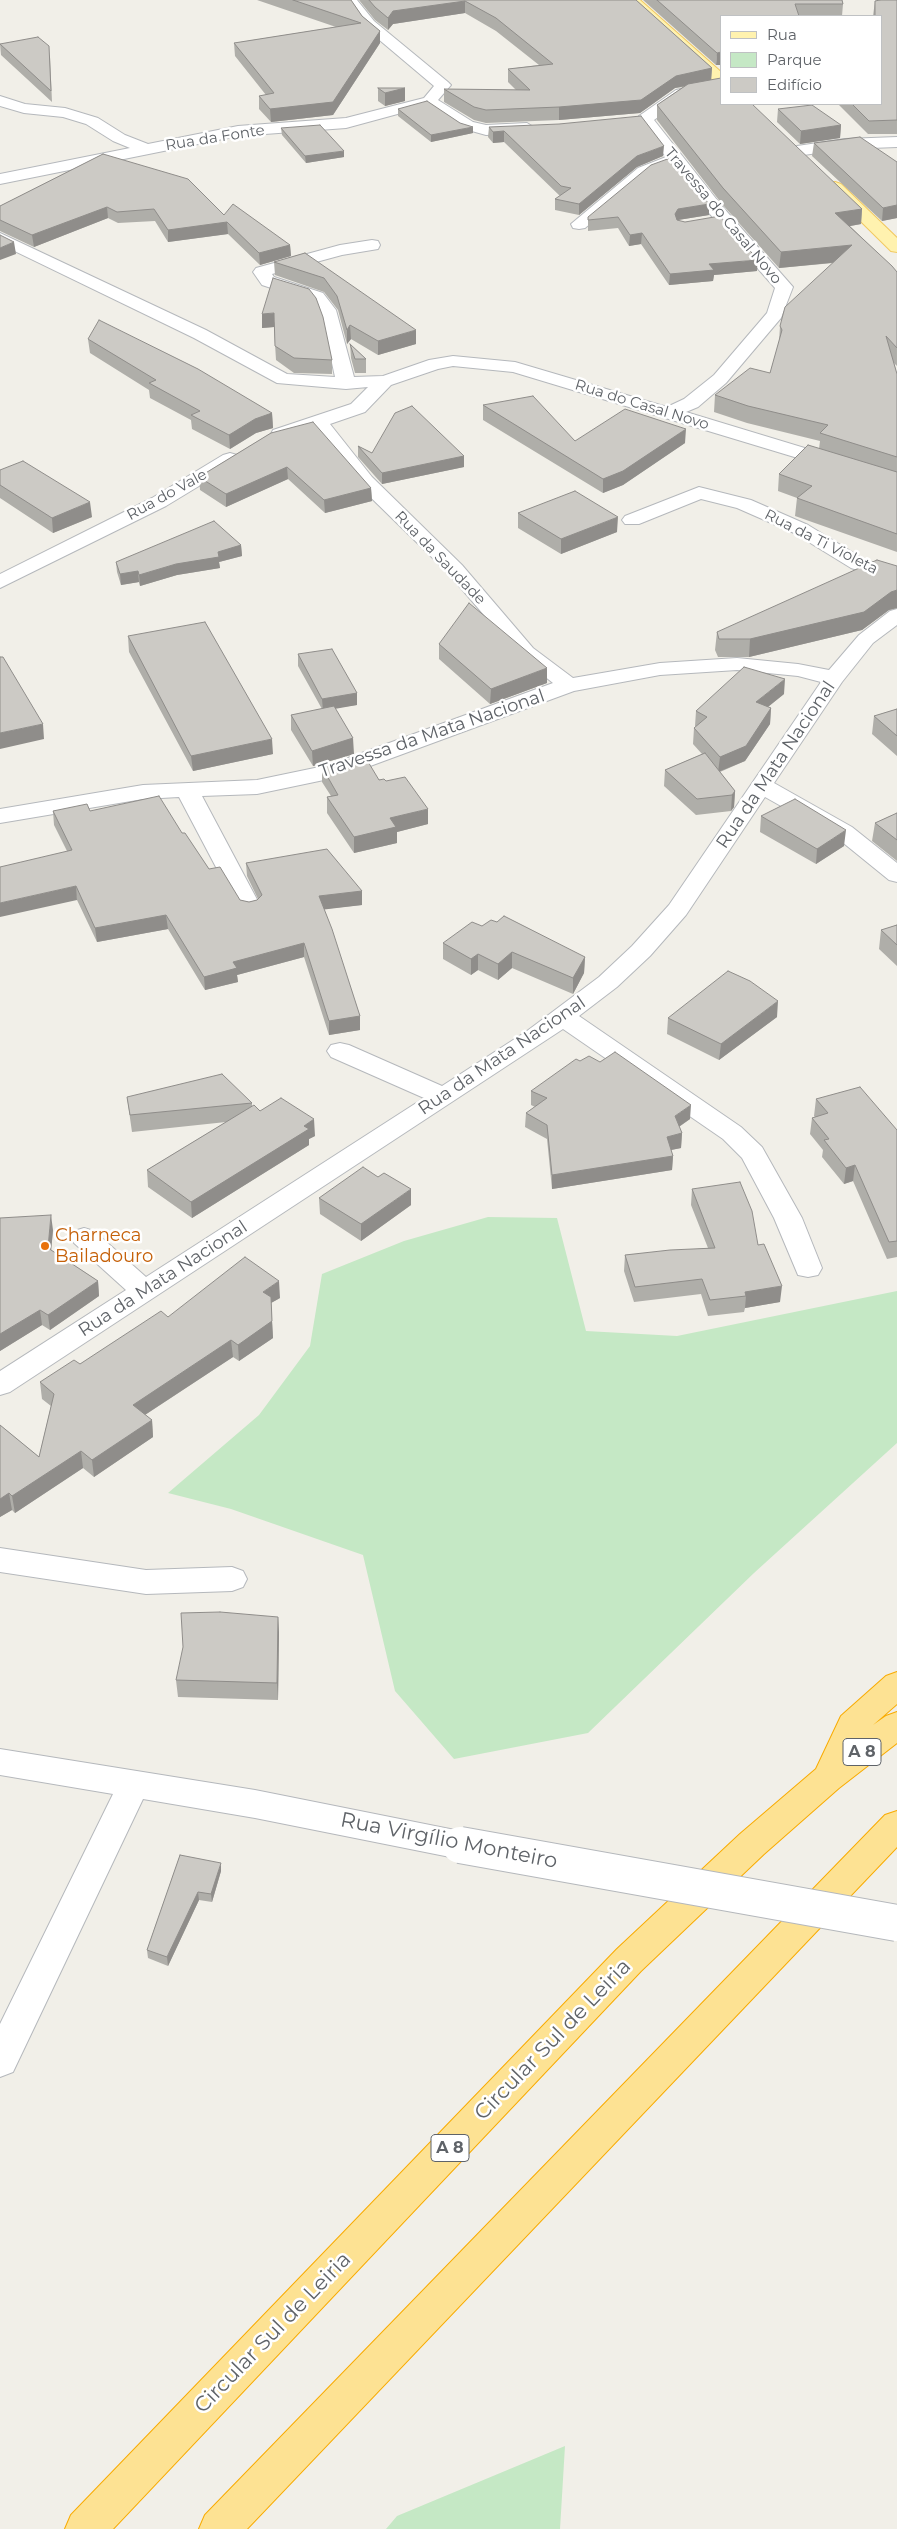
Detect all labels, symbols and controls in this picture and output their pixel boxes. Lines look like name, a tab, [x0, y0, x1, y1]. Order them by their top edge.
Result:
legend	[720, 15, 882, 105]
text: Rua	[767, 25, 797, 44]
text: Parque	[767, 50, 822, 69]
text: Edifício	[767, 75, 822, 94]
street label: Rua da Fonte	[164, 121, 266, 155]
street label: Travessa do Casal Novo	[661, 144, 785, 288]
street label: Rua do Casal Novo	[573, 376, 711, 434]
street label: Rua do Vale	[124, 466, 210, 524]
street label: Rua da Ti Violeta	[761, 506, 881, 578]
street label: Rua da Saudade	[391, 507, 489, 609]
street label: Rua da Mata Nacional	[712, 677, 840, 853]
street label: Travessa da Mata Nacional	[316, 685, 548, 783]
street label: Rua da Mata Nacional	[414, 992, 590, 1120]
street label: Rua da Mata Nacional	[74, 1216, 252, 1342]
place label: Charneca Bailadouro	[55, 1225, 153, 1268]
marker: Charneca Bailadouro	[39, 1240, 51, 1252]
road number: A 8	[843, 1738, 881, 1765]
street label: Rua Virgílio Monteiro	[338, 1808, 560, 1874]
street label: Circular Sul de Leiria	[470, 1954, 636, 2126]
road number: A 8	[431, 2134, 469, 2162]
street label: Circular Sul de Leiria	[190, 2247, 356, 2419]

